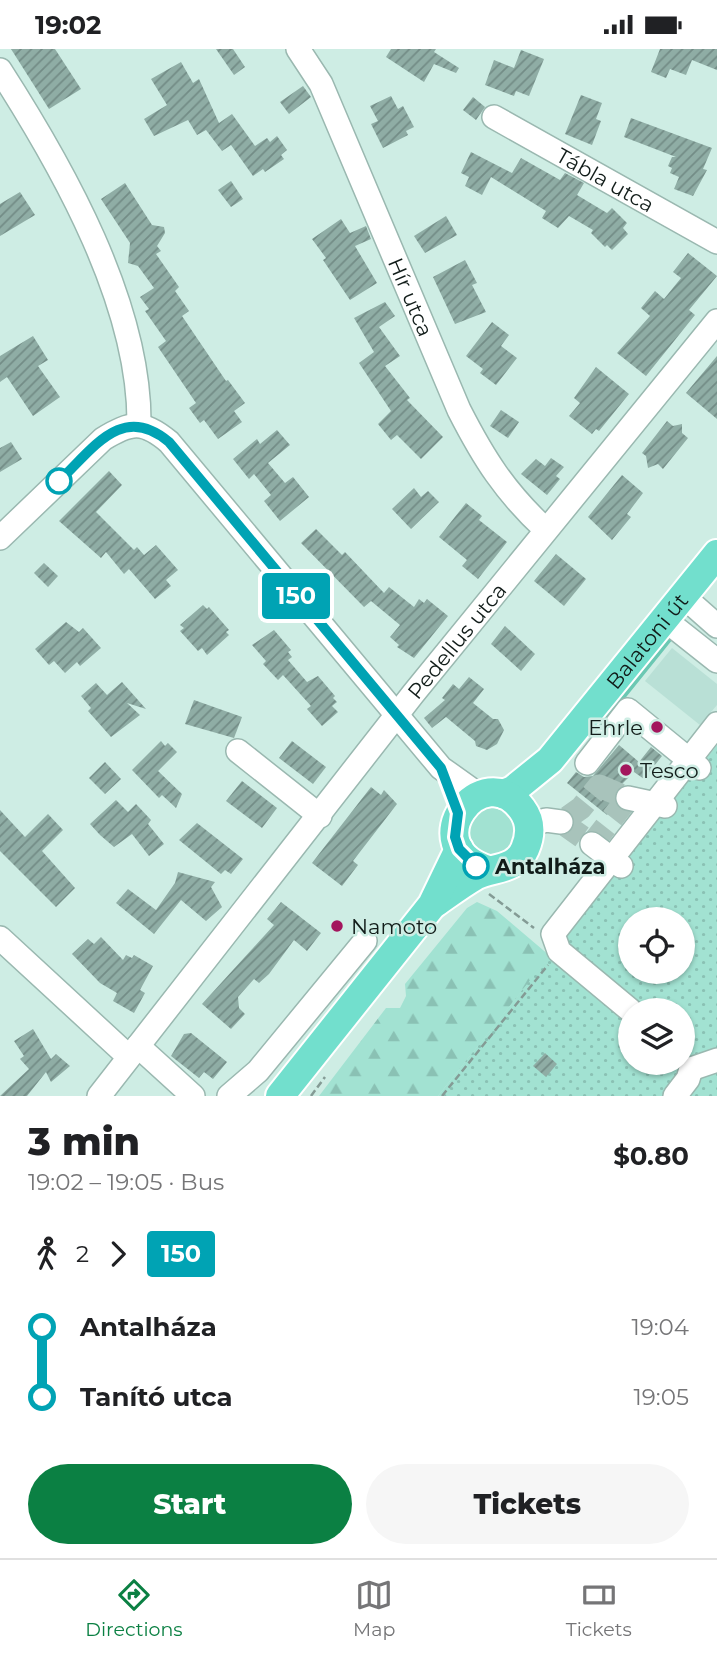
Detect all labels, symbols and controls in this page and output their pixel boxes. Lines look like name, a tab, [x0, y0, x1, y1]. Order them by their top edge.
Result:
text: 19:02	[35, 9, 101, 41]
street label: Tábla utca	[552, 142, 659, 217]
street label: Hír utca	[383, 254, 439, 340]
unlabelled marker	[46, 468, 72, 494]
line badge: 150	[256, 573, 336, 619]
street label: Pedellus utca	[402, 578, 511, 704]
text: 150	[276, 581, 316, 610]
street label: Balatoni út	[601, 588, 693, 693]
place label: Ehrle	[588, 715, 643, 740]
marker: Ehrle	[649, 719, 665, 735]
place label: Tesco	[640, 758, 699, 783]
marker: Tesco	[618, 762, 634, 778]
marker: Antalháza	[463, 853, 489, 879]
place label: Antalháza	[494, 854, 605, 879]
map controls	[618, 907, 695, 1075]
button: locate	[618, 907, 695, 984]
place label: Namoto	[351, 914, 437, 939]
marker: Namoto	[329, 918, 345, 934]
button: layers	[618, 998, 695, 1075]
text: 3 min	[28, 1118, 140, 1165]
text: $0.80	[613, 1140, 689, 1172]
text: 19:02 – 19:05 · Bus	[28, 1168, 224, 1196]
icon: walk	[28, 1235, 66, 1273]
icon: forward	[99, 1235, 137, 1273]
text: 150	[161, 1239, 201, 1268]
text: 2	[76, 1240, 89, 1268]
text: Antalháza	[80, 1311, 217, 1343]
text: 19:04	[631, 1313, 689, 1341]
text: Tanító utca	[80, 1381, 233, 1413]
text: 19:05	[634, 1383, 689, 1411]
button: Start	[28, 1464, 352, 1544]
button: Tickets	[366, 1464, 689, 1544]
tab: Directions	[85, 1576, 183, 1641]
tab: Map	[353, 1576, 395, 1641]
tab: Tickets	[566, 1576, 632, 1641]

